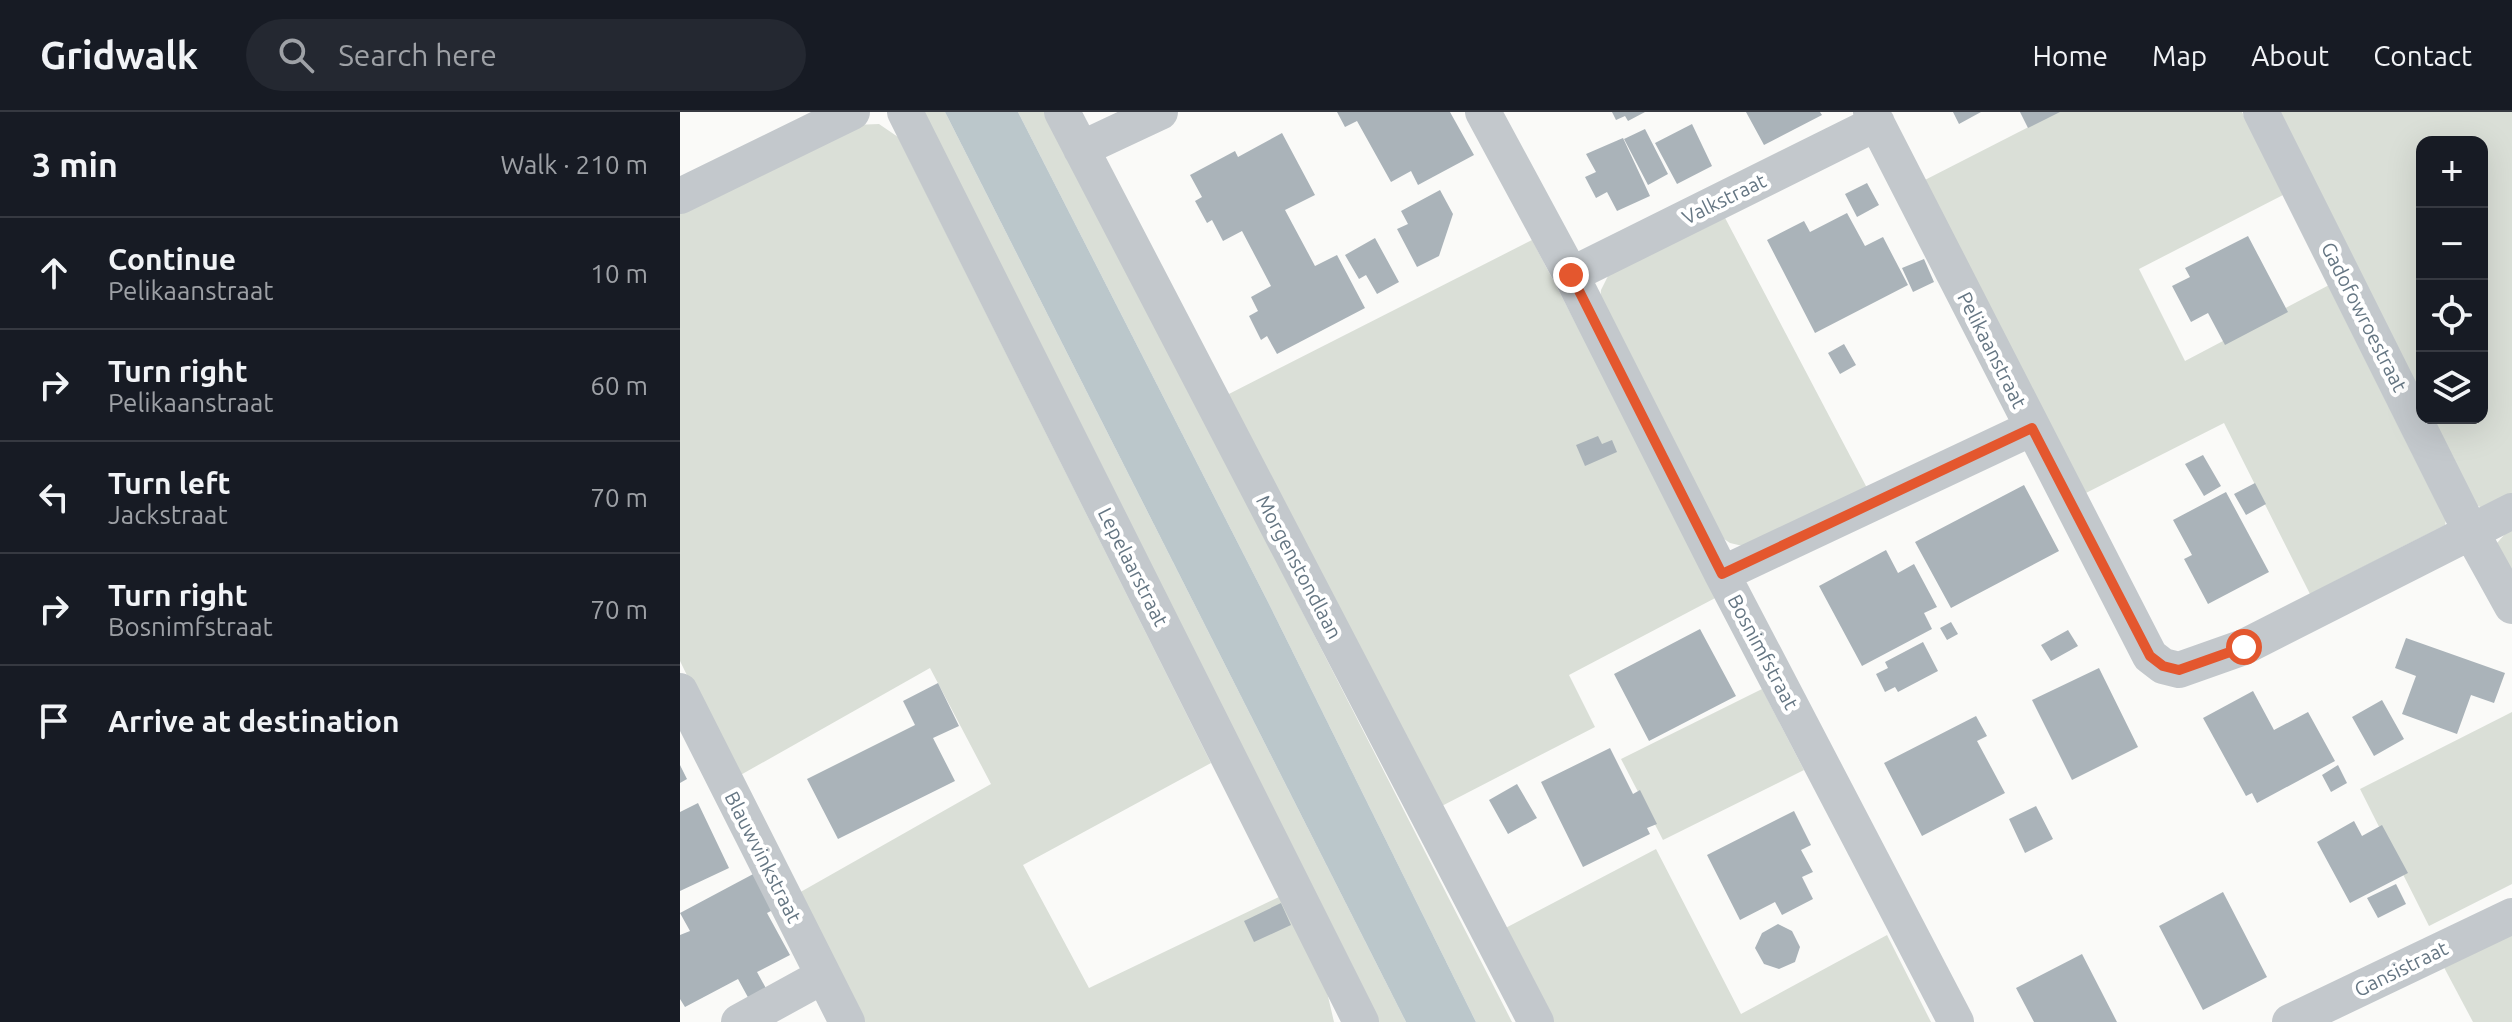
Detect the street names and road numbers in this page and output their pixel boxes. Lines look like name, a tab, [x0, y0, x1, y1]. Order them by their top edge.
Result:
street label: Valkstraat	[1678, 168, 1770, 229]
street label: Gadofowroestraat	[2317, 238, 2412, 395]
street label: Pelikaanstraat	[1953, 288, 2032, 412]
street label: Morgenstondlaan	[1252, 491, 1347, 642]
street label: Lepelaarstraat	[1094, 504, 1173, 630]
street label: Bosnimfstraat	[1724, 590, 1803, 713]
street label: Blauwvinkstraat	[720, 787, 806, 926]
street label: Gansistraat	[2350, 936, 2451, 1001]

